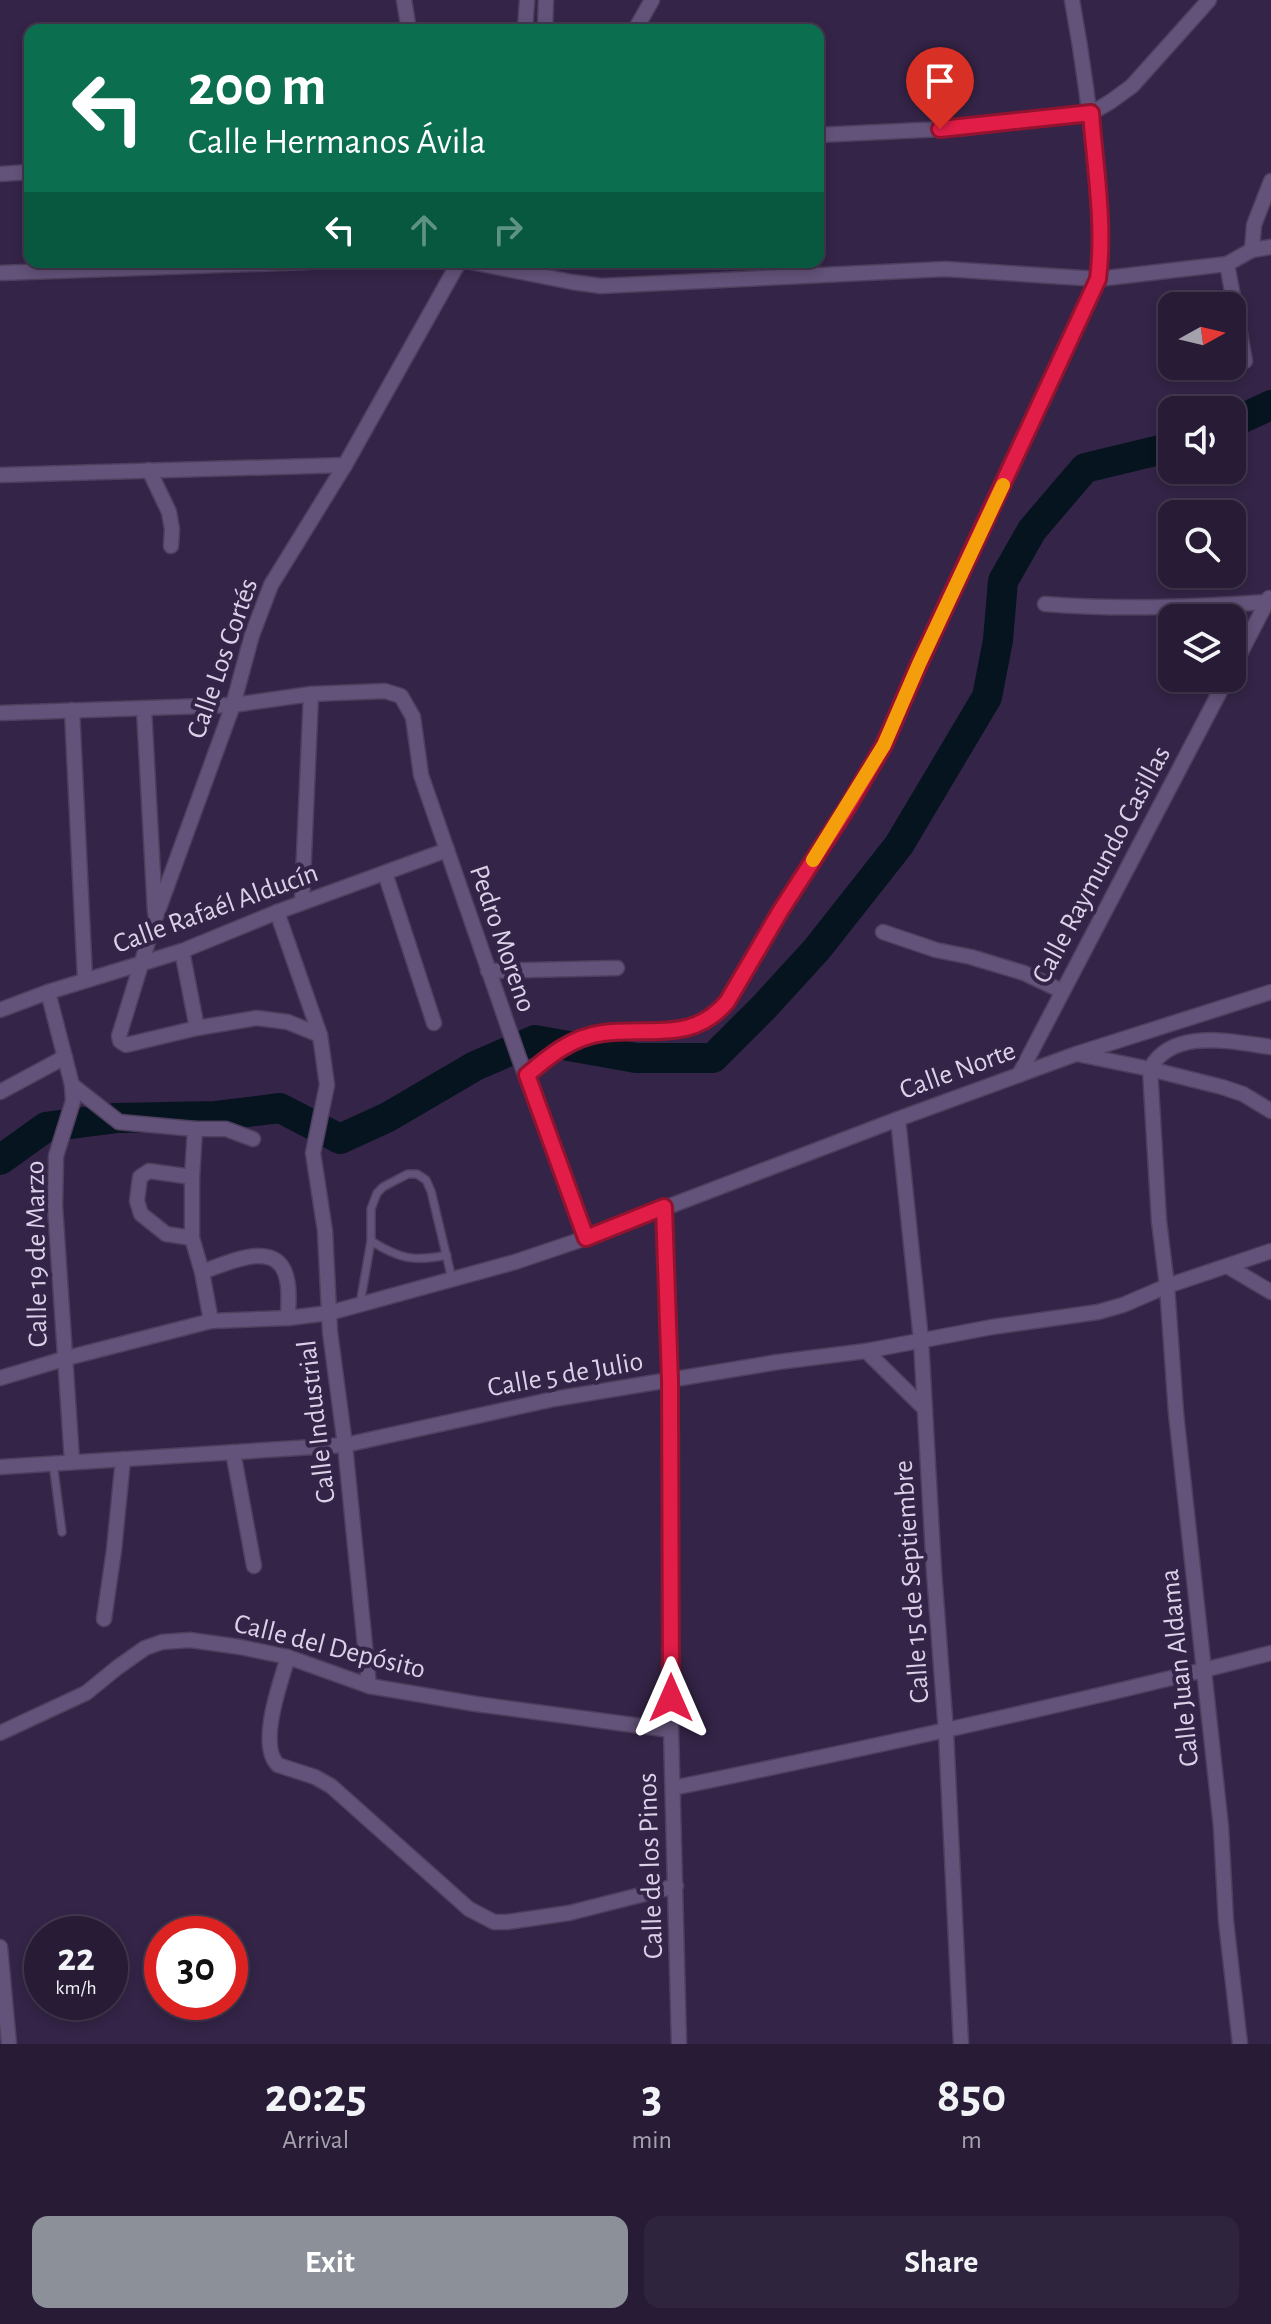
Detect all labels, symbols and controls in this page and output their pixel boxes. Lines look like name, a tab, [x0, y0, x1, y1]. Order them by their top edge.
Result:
pin	[906, 47, 974, 129]
icon: left	[56, 56, 160, 160]
text: 200 m	[188, 59, 326, 115]
icon: arrive	[918, 59, 962, 103]
text: Calle Hermanos Ávila	[188, 124, 486, 160]
icon: left	[318, 208, 362, 252]
icon: ahead	[402, 208, 446, 252]
icon: right	[486, 208, 530, 252]
north arrow	[1158, 292, 1246, 380]
map controls	[1158, 292, 1246, 692]
button: sound	[1158, 396, 1246, 484]
button: search	[1158, 500, 1246, 588]
street label: Calle Los Cortés	[182, 575, 263, 742]
button: layers	[1158, 604, 1246, 692]
street label: Calle Raymundo Casillas	[1027, 742, 1176, 988]
street label: Calle Rafaél Alducín	[109, 859, 322, 959]
street label: Pedro Moreno	[464, 862, 540, 1016]
street label: Calle Norte	[896, 1037, 1020, 1105]
street label: Calle 19 de Marzo	[21, 1160, 53, 1348]
street label: Calle Industrial	[293, 1339, 341, 1505]
street label: Calle 5 de Julio	[485, 1348, 645, 1402]
street label: Calle 15 de Septiembre	[890, 1459, 934, 1704]
street label: Calle Juan Aldama	[1156, 1567, 1204, 1768]
street label: Calle del Depósito	[231, 1610, 428, 1684]
position arrow	[629, 1656, 713, 1740]
street label: Calle de los Pinos	[634, 1772, 668, 1960]
speed limit sign: 30	[144, 1916, 248, 2020]
text: 22	[57, 1938, 95, 1978]
text: km/h	[55, 1978, 97, 1998]
text: 20:25	[265, 2073, 367, 2121]
text: 3	[641, 2073, 662, 2121]
text: 850	[937, 2073, 1006, 2121]
text: Arrival	[282, 2127, 349, 2153]
text: min	[631, 2127, 672, 2153]
text: m	[961, 2127, 982, 2153]
button: Exit	[32, 2216, 628, 2308]
button: Share	[644, 2216, 1239, 2308]

